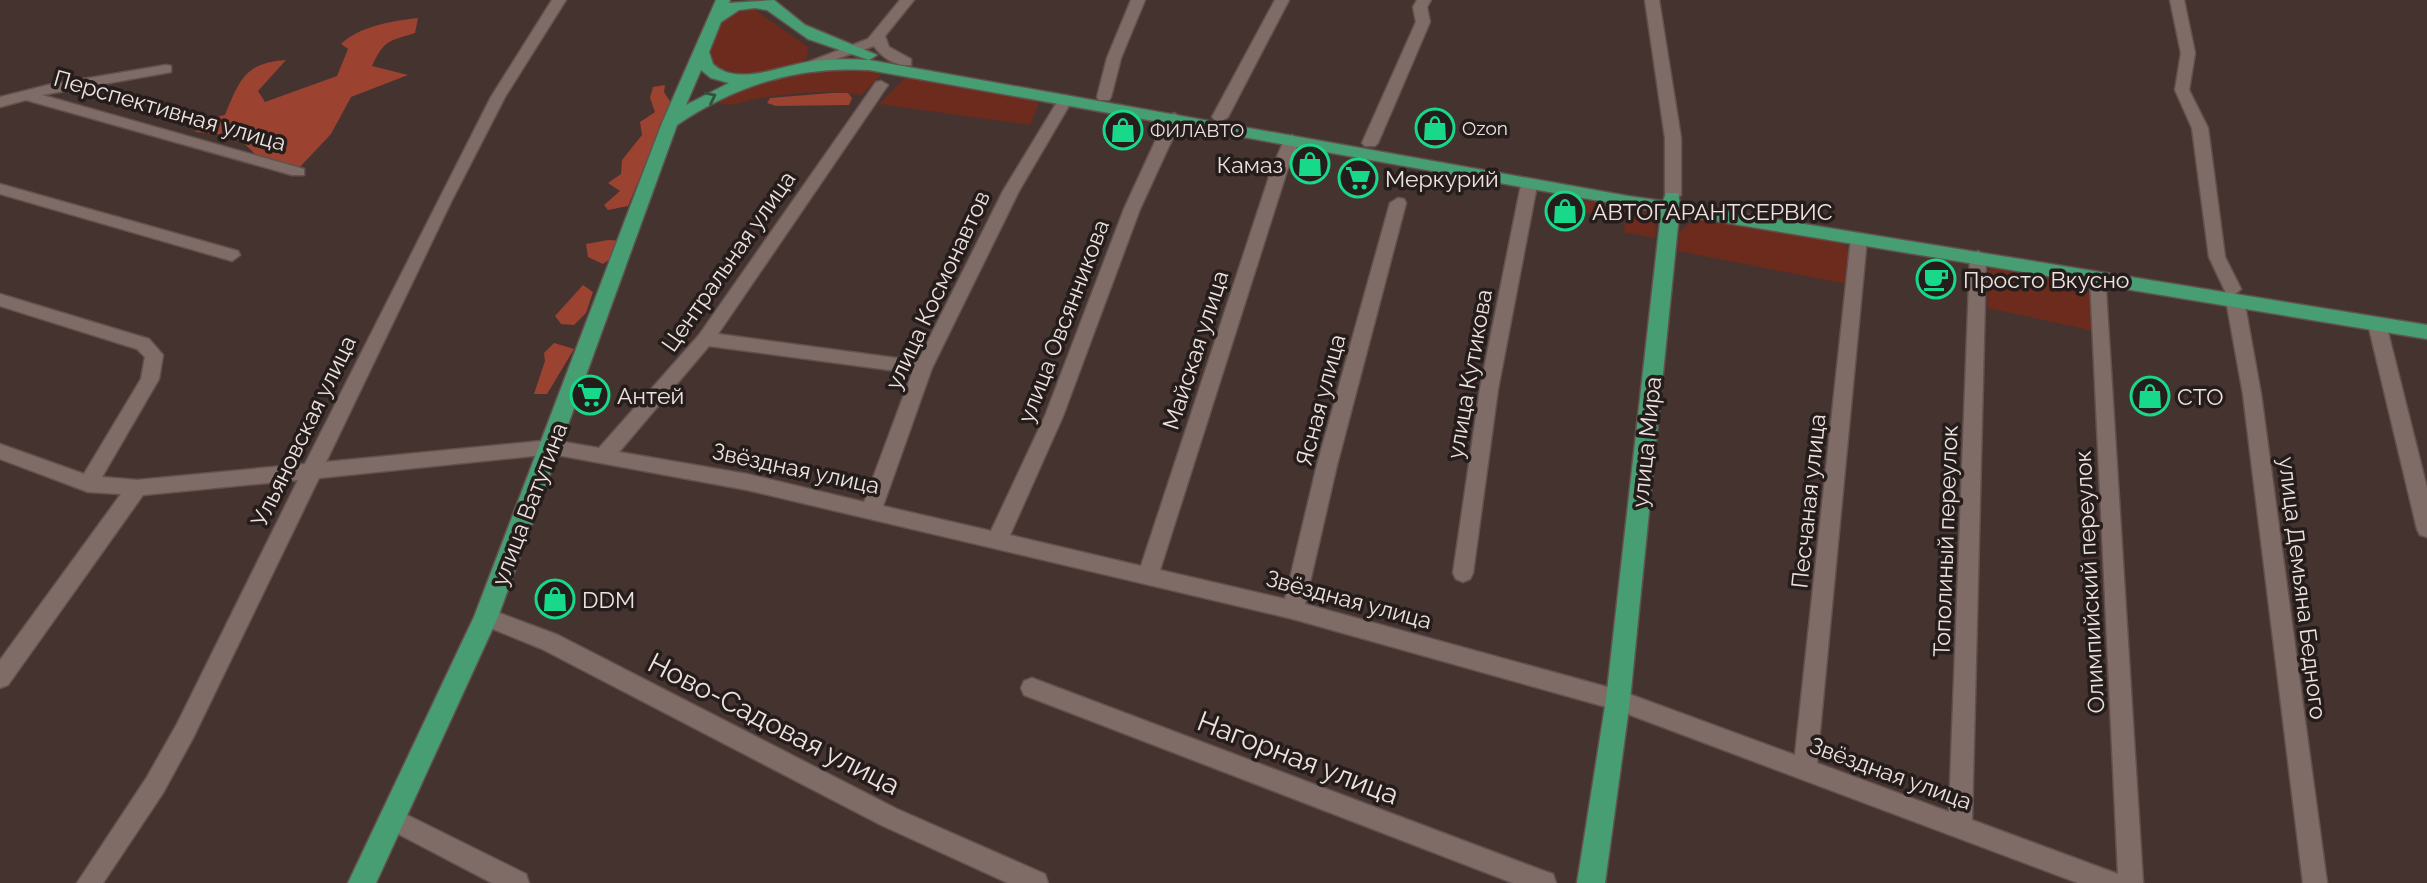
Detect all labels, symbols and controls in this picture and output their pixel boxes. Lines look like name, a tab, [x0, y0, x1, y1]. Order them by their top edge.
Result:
street label: Перспективная улица	[51, 64, 289, 156]
one-way arrow	[704, 92, 716, 106]
shop icon: Ozon	[1414, 107, 1456, 149]
shop icon: ФИЛАВТО	[1102, 109, 1144, 151]
place label: Ozon	[1462, 117, 1508, 139]
place label: ФИЛАВТО	[1150, 119, 1244, 141]
shop icon: Камаз	[1289, 143, 1331, 185]
place label: Камаз	[1217, 151, 1283, 178]
supermarket icon: Меркурий	[1337, 157, 1379, 199]
place label: Меркурий	[1385, 165, 1499, 192]
street label: Центральная улица	[656, 166, 800, 356]
street label: улица Космонавтов	[879, 186, 995, 394]
shop icon: АВТОГАРАНТСЕРВИС	[1544, 190, 1586, 232]
place label: АВТОГАРАНТСЕРВИС	[1592, 198, 1833, 225]
street label: улица Овсянникова	[1012, 216, 1114, 426]
cafe icon: Просто Вкусно	[1915, 258, 1957, 300]
place label: Просто Вкусно	[1963, 266, 2129, 293]
street label: Майская улица	[1157, 267, 1233, 433]
street label: улица Кутикова	[1441, 287, 1497, 461]
street label: Ульяновская улица	[245, 331, 361, 531]
street label: Ясная улица	[1289, 331, 1351, 469]
supermarket icon: Антей	[569, 374, 611, 416]
street label: улица Мира	[1626, 375, 1666, 509]
shop icon: СТО	[2129, 375, 2171, 417]
place label: Антей	[617, 382, 684, 409]
place label: СТО	[2177, 383, 2223, 410]
street label: Песчаная улица	[1785, 413, 1831, 589]
street label: улица Ватутина	[485, 419, 573, 589]
street label: Тополиный переулок	[1927, 424, 1963, 658]
street label: Звёздная улица	[710, 437, 882, 499]
street label: Олимпийский переулок	[2069, 450, 2109, 714]
street label: улица Демьяна Бедного	[2273, 455, 2333, 721]
street label: Звёздная улица	[1263, 564, 1435, 634]
shop icon: DDM	[534, 578, 576, 620]
place label: DDM	[582, 586, 635, 613]
street label: Ново-Садовая улица	[643, 646, 905, 802]
street label: Нагорная улица	[1193, 704, 1403, 812]
street label: Звёздная улица	[1806, 731, 1976, 815]

